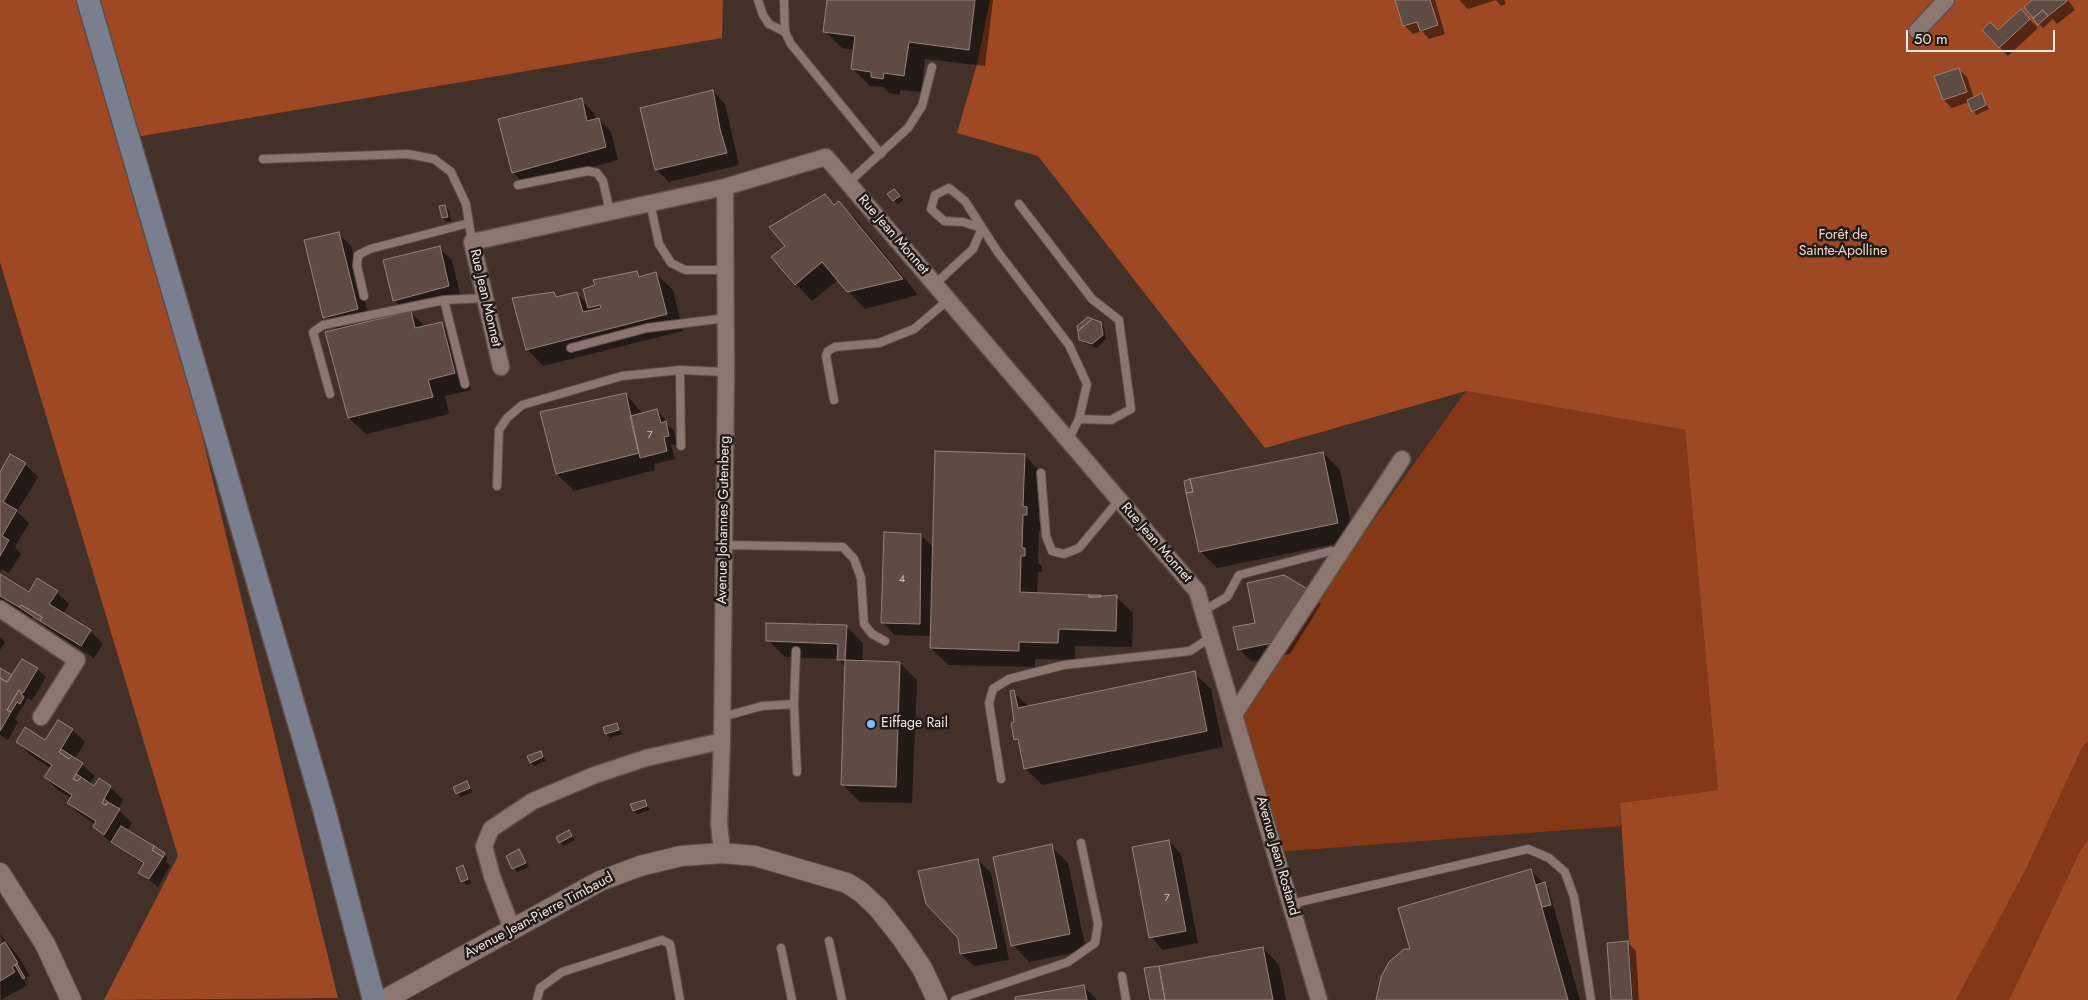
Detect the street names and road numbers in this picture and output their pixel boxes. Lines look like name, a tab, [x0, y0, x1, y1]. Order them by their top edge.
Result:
street label: Rue Jean Monnet	[854, 192, 932, 278]
street label: Rue Jean Monnet	[466, 248, 504, 348]
street label: Avenue Johannes Gutenberg	[714, 436, 734, 604]
street label: Rue Jean Monnet	[1117, 500, 1195, 586]
street label: Avenue Jean Rostand	[1252, 794, 1302, 918]
street label: Avenue Jean-Pierre Timbaud	[462, 870, 616, 962]

